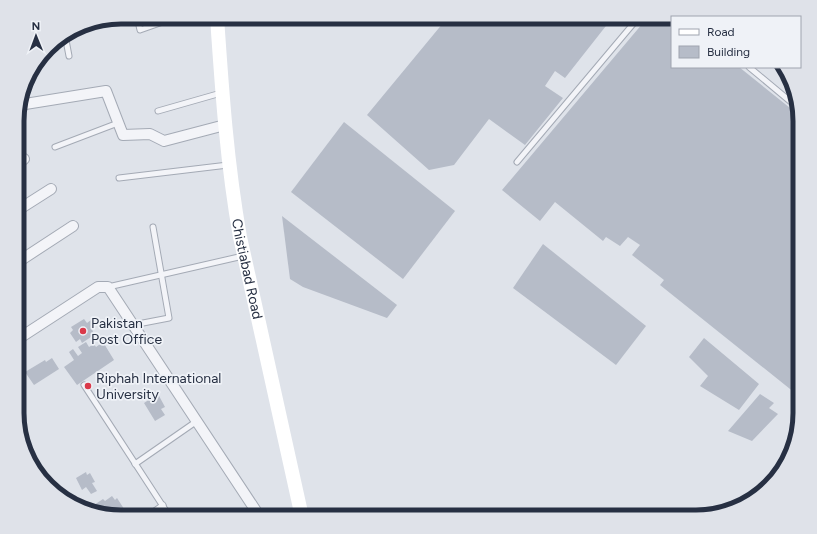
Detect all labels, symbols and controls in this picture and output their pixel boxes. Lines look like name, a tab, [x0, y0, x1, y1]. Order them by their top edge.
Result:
north arrow	[16, 16, 56, 56]
legend	[671, 16, 801, 68]
text: N	[31, 20, 40, 33]
text: Road	[707, 25, 735, 39]
text: Building	[707, 45, 750, 59]
street label: Chistiabad Road	[228, 217, 266, 321]
place label: Pakistan Post Office	[91, 315, 162, 348]
marker: Pakistan Post Office	[78, 326, 88, 336]
place label: Riphah International University	[96, 370, 221, 403]
marker: Riphah International University	[83, 381, 93, 391]

